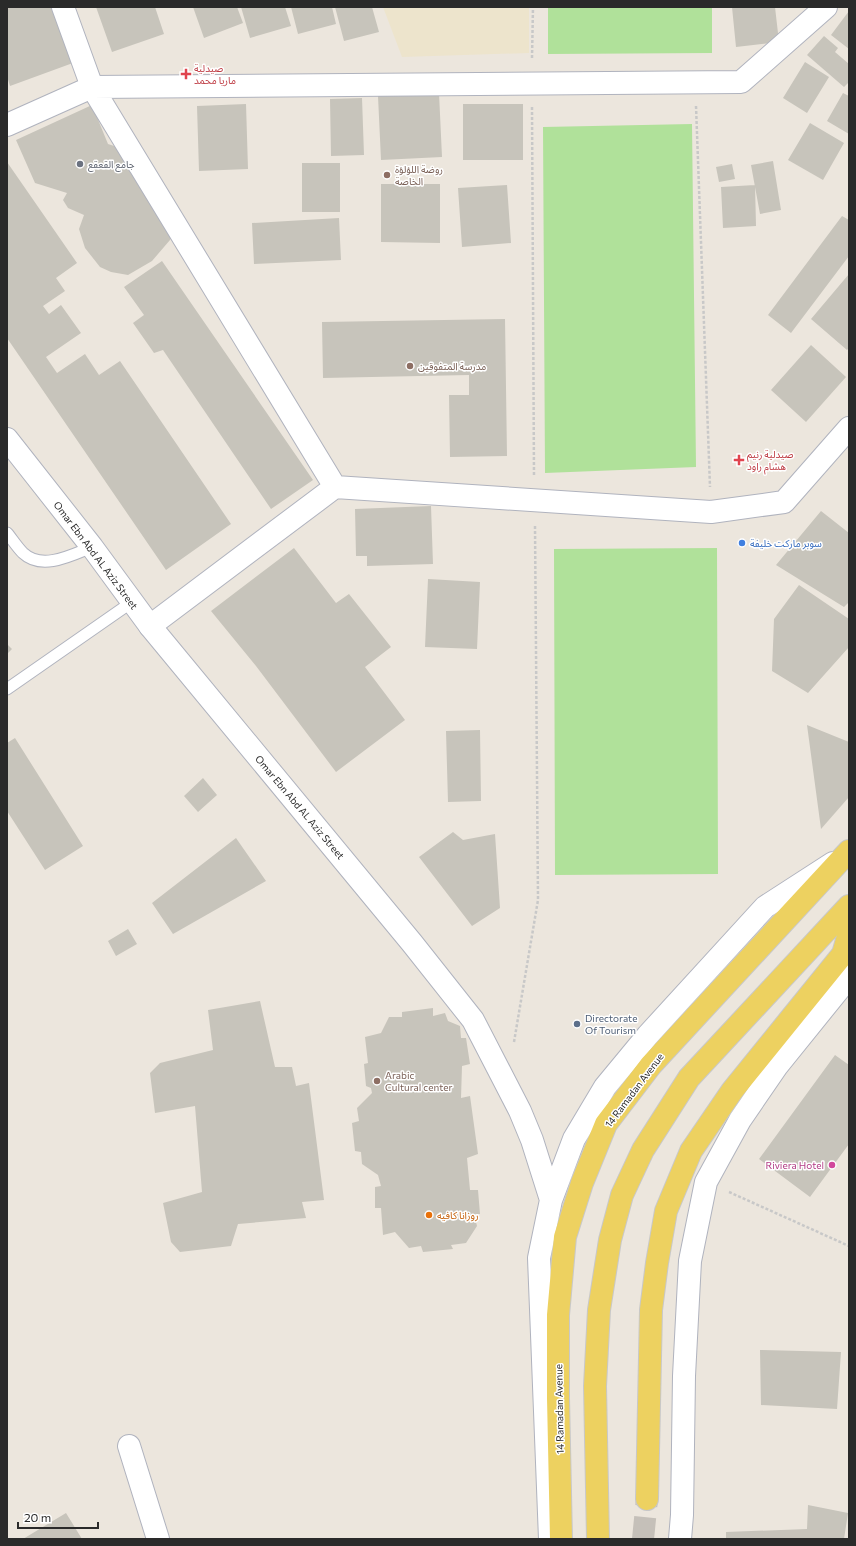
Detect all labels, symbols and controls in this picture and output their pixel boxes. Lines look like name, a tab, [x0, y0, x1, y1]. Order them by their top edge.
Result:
place label: صيدلية ماريا محمد	[194, 62, 236, 87]
marker: صيدلية ماريا محمد	[181, 69, 191, 79]
place label: جامع القعقع	[88, 158, 135, 172]
marker: جامع القعقع	[75, 159, 85, 169]
place label: روضة اللؤلؤة الخاصة	[395, 163, 443, 187]
marker: روضة اللؤلؤة الخاصة	[382, 170, 392, 180]
place label: مدرسة المتفوقين	[418, 360, 486, 373]
marker: مدرسة المتفوقين	[405, 361, 415, 371]
place label: صيدلية رنيم هشام راود	[747, 448, 794, 475]
marker: صيدلية رنيم هشام راود	[734, 455, 744, 465]
street label: Omar Ebn Abd AL Aziz Street	[51, 499, 141, 611]
place label: سوبر ماركت خليفة	[750, 537, 822, 550]
marker: سوبر ماركت خليفة	[737, 538, 747, 548]
street label: Omar Ebn Abd AL Aziz Street	[253, 753, 347, 861]
place label: Directorate Of Tourism	[585, 1012, 637, 1036]
marker: Directorate Of Tourism	[572, 1019, 582, 1029]
street label: 14 Ramadan Avenue	[602, 1050, 666, 1130]
place label: Arabic Cultural center	[385, 1069, 453, 1093]
marker: Arabic Cultural center	[372, 1076, 382, 1086]
place label: Riviera Hotel	[765, 1159, 824, 1171]
marker: Riviera Hotel	[827, 1160, 837, 1170]
place label: روزانا كافيه	[437, 1209, 479, 1222]
marker: روزانا كافيه	[424, 1210, 434, 1220]
street label: 14 Ramadan Avenue	[552, 1364, 566, 1454]
scale bar	[18, 1504, 98, 1530]
text: 20 m	[24, 1510, 51, 1524]

